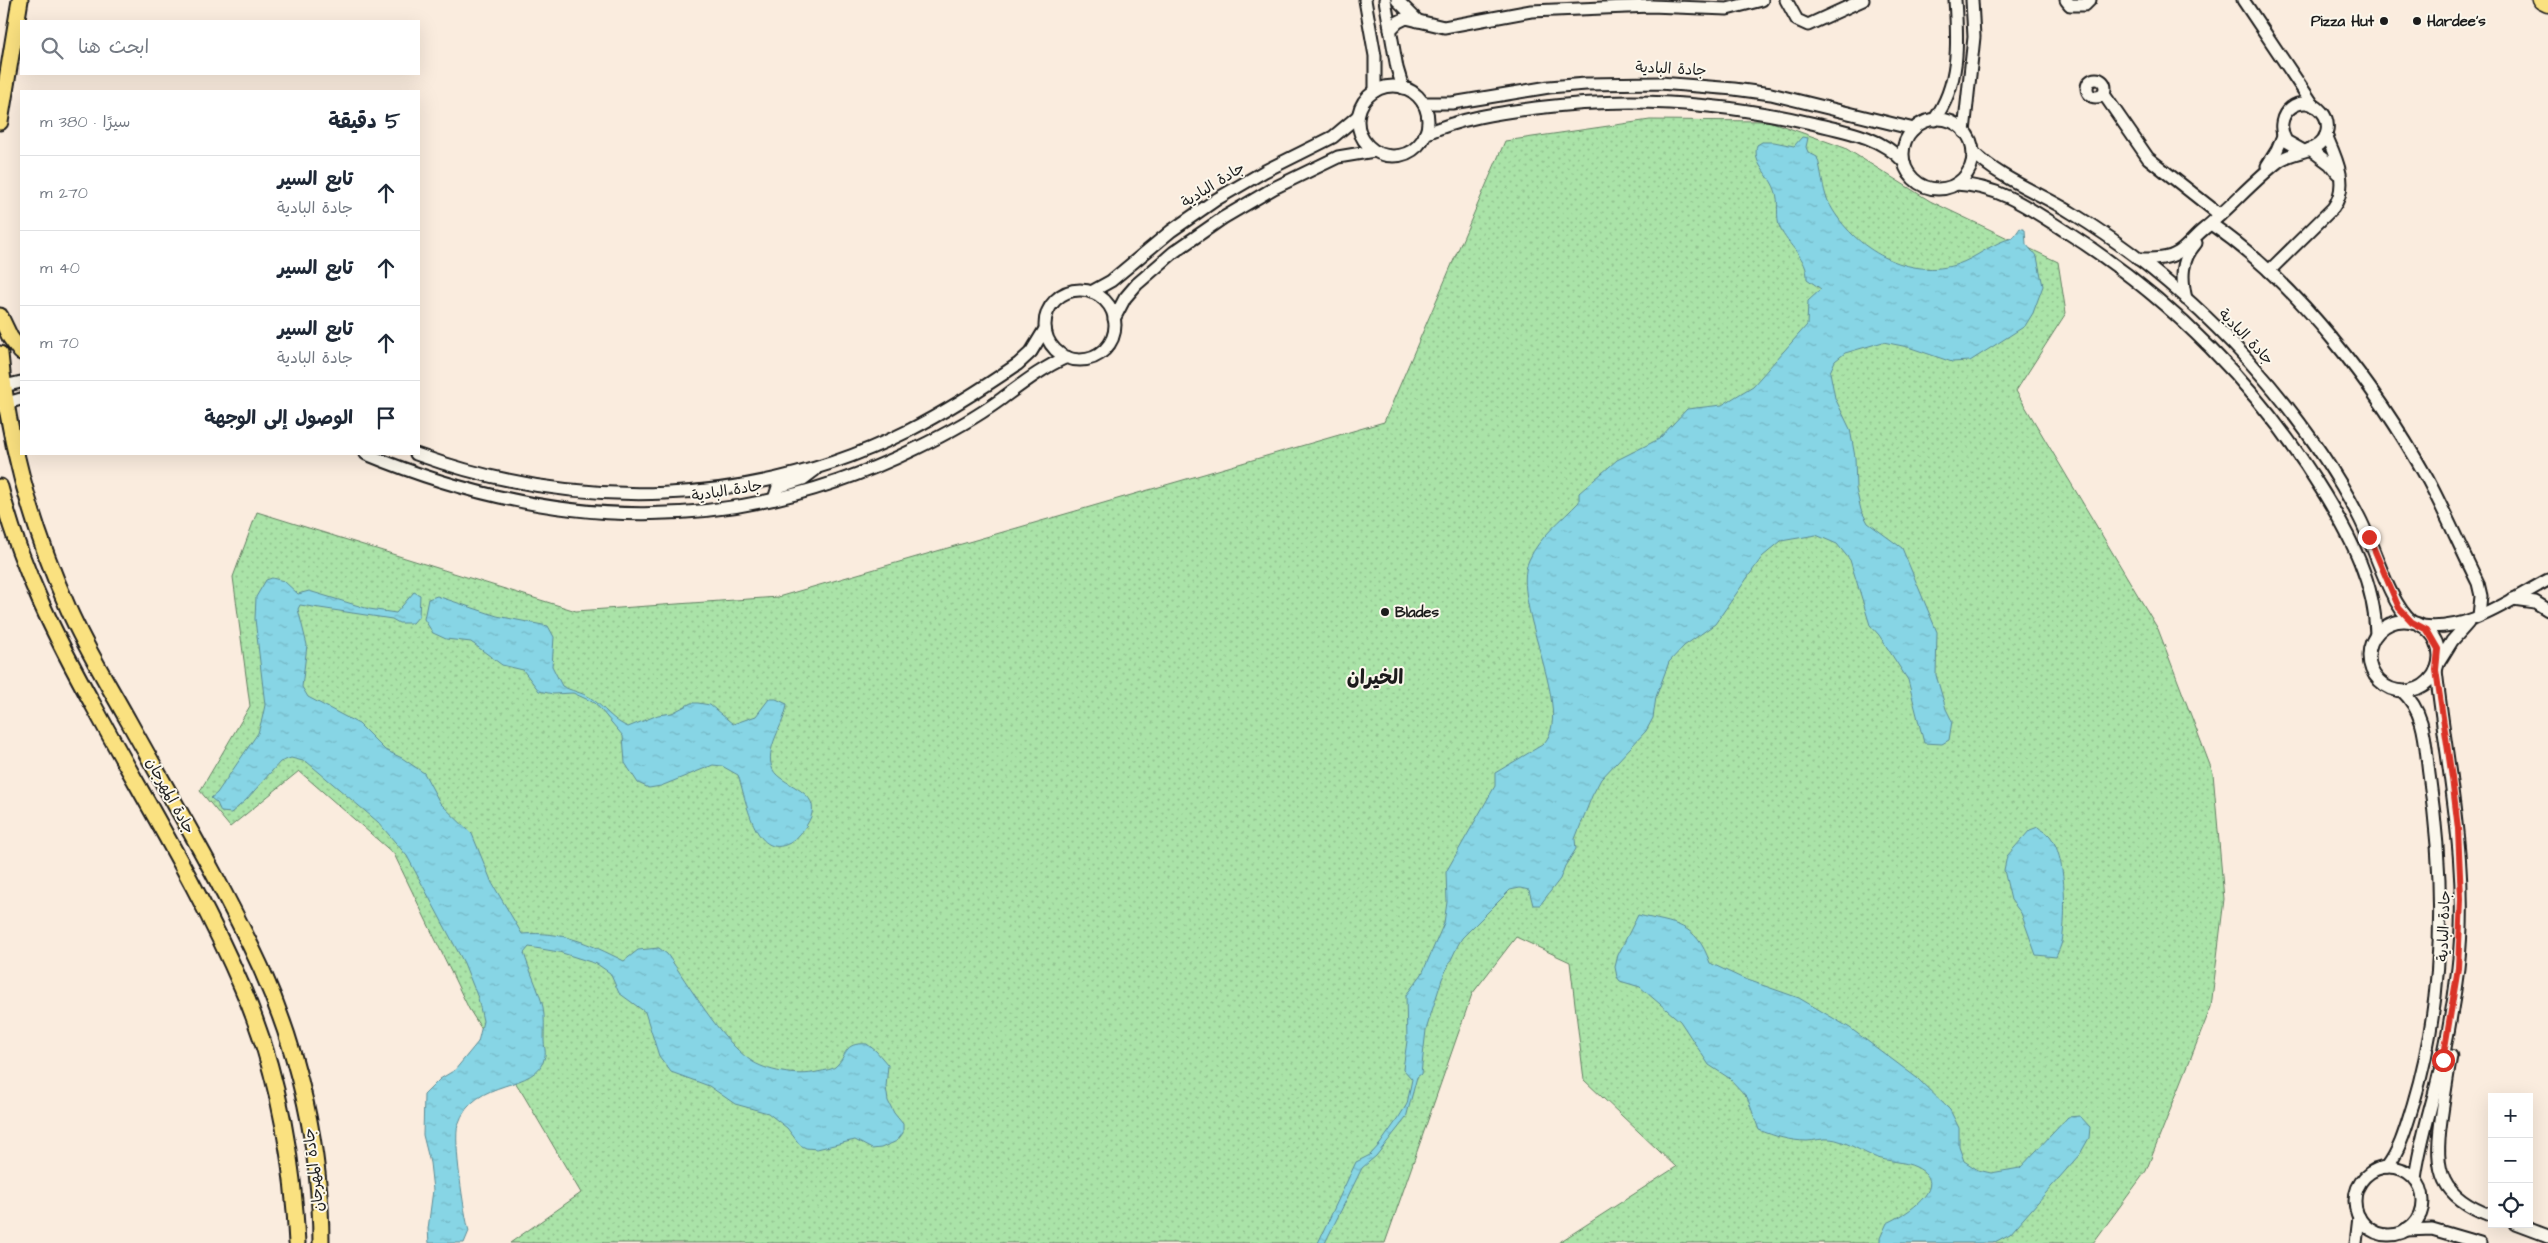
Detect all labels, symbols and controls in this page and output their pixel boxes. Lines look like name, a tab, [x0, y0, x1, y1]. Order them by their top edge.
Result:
place label: Pizza Hut	[2311, 11, 2375, 32]
place label: Hardee's	[2427, 11, 2486, 32]
marker: Pizza Hut	[2378, 15, 2390, 27]
marker: Hardee's	[2411, 15, 2423, 27]
search box	[20, 20, 420, 75]
icon: search	[38, 34, 66, 62]
text: ابحث هنا	[78, 34, 149, 61]
street label: جادة البادية	[1635, 57, 1707, 81]
text: 5 دقيقة	[328, 107, 400, 136]
text: سيرًا · 380 m	[40, 111, 130, 133]
street label: جادة البادية	[1177, 157, 1249, 213]
text: تابع السير	[278, 166, 353, 193]
icon: ahead	[372, 179, 400, 207]
text: 270 m	[40, 182, 88, 204]
text: جادة البادية	[277, 197, 353, 219]
icon: ahead	[372, 254, 400, 282]
text: تابع السير	[278, 255, 353, 282]
text: 40 m	[40, 257, 80, 279]
street label: جادة البادية	[2214, 304, 2278, 370]
text: تابع السير	[278, 316, 353, 343]
icon: ahead	[372, 329, 400, 357]
text: 70 m	[40, 332, 79, 354]
text: جادة البادية	[277, 347, 353, 369]
icon: arrive	[372, 404, 400, 432]
text: الوصول إلى الوجهة	[204, 405, 353, 432]
street label: جادة البادية	[690, 475, 764, 507]
route end	[2358, 526, 2381, 549]
place label: Blades	[1395, 602, 1439, 623]
marker: Blades	[1379, 606, 1391, 618]
district label: الخيران	[1347, 664, 1403, 692]
street label: جادة المهرجان	[140, 754, 200, 838]
street label: جادة البادية	[2432, 890, 2456, 962]
route start	[2432, 1049, 2455, 1072]
map controls	[2488, 1093, 2533, 1228]
button: +	[2488, 1093, 2533, 1138]
street label: جادة المهرجان	[298, 1127, 330, 1213]
button: −	[2488, 1138, 2533, 1183]
button: locate	[2488, 1183, 2533, 1228]

